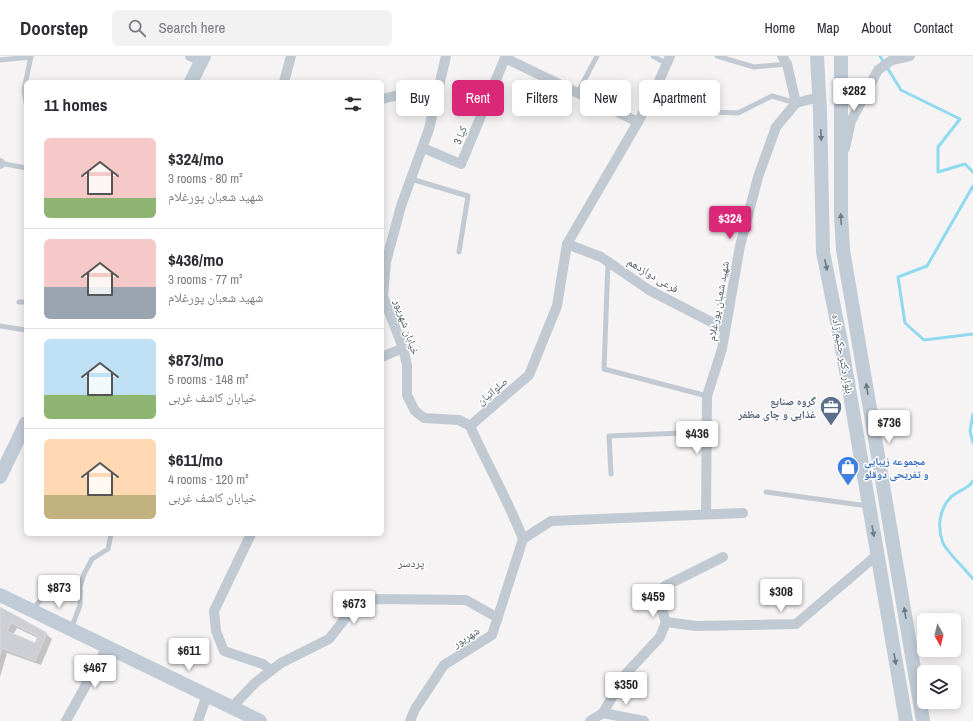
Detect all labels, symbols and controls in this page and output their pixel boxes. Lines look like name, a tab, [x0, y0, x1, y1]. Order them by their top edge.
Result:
search box	[112, 10, 392, 46]
text: Doorstep	[20, 15, 88, 41]
icon: search	[126, 17, 148, 39]
text: Search here	[158, 17, 225, 38]
text: Home	[764, 19, 795, 37]
text: Map	[817, 19, 839, 37]
text: About	[861, 19, 891, 37]
text: Contact	[913, 19, 953, 37]
pin: $282	[830, 78, 878, 112]
chip: Buy	[396, 80, 444, 116]
chip: Rent	[452, 80, 504, 116]
chip: Filters	[512, 80, 572, 116]
chip: New	[580, 80, 631, 116]
chip: Apartment	[639, 80, 720, 116]
text: $282	[842, 82, 866, 99]
text: 11 homes	[44, 93, 108, 116]
icon: filters	[342, 93, 364, 115]
street label: کیا 3	[450, 123, 470, 146]
one-way arrow	[818, 129, 824, 142]
text: $324/mo	[168, 147, 224, 170]
icon: home	[76, 154, 124, 202]
text: 3 rooms · 80 m²	[168, 170, 243, 187]
text: شهید شعبان پورغلام	[168, 188, 263, 205]
pin: $324	[706, 206, 754, 240]
text: $324	[718, 210, 742, 227]
one-way arrow	[838, 213, 845, 225]
text: $436/mo	[168, 248, 224, 271]
street label: فرعی دوازدهم	[624, 254, 681, 297]
icon: home	[76, 255, 124, 303]
one-way arrow	[823, 259, 829, 271]
street label: شهید شعبان پورغلام	[704, 260, 732, 342]
text: 3 rooms · 77 m²	[168, 271, 243, 288]
text: شهید شعبان پورغلام	[168, 289, 263, 306]
street label: خیابان شهریور	[391, 297, 423, 356]
street label: بلوار دکتر حکیم زاده	[828, 313, 857, 395]
text: $873/mo	[168, 348, 224, 371]
icon: home	[76, 355, 124, 403]
text: 5 rooms · 148 m²	[168, 371, 249, 388]
street label: صلواتیان	[474, 374, 510, 408]
one-way arrow	[863, 383, 869, 395]
text: خیابان کاشف غربی	[168, 389, 257, 406]
place label: گروه صنایع غذایی و چای مظفر	[737, 394, 816, 422]
office icon: گروه صنایع غذایی و چای مظفر	[818, 394, 844, 427]
pin: $736	[865, 410, 913, 444]
text: $736	[877, 414, 901, 431]
pin: $436	[673, 421, 721, 455]
text: $436	[685, 425, 709, 442]
text: $611/mo	[168, 448, 223, 471]
shop icon: مجموعه زیبایی و تفریحی دوقلو	[835, 454, 861, 487]
place label: مجموعه زیبایی و تفریحی دوقلو	[864, 454, 929, 482]
icon: home	[76, 455, 124, 503]
text: 4 rooms · 120 m²	[168, 471, 249, 488]
text: خیابان کاشف غربی	[168, 489, 257, 506]
one-way arrow	[870, 525, 876, 537]
district label: پردسر	[397, 555, 425, 571]
pin: $873	[35, 575, 83, 609]
text: $873	[47, 579, 71, 596]
pin: $308	[757, 579, 805, 613]
text: $308	[769, 583, 793, 600]
pin: $459	[629, 584, 677, 618]
text: $459	[641, 588, 665, 605]
pin: $673	[330, 591, 378, 625]
text: $673	[342, 595, 366, 612]
one-way arrow	[902, 607, 908, 620]
north arrow	[917, 613, 961, 657]
map controls	[917, 613, 961, 709]
street label: شهریور	[449, 623, 482, 651]
pin: $611	[165, 638, 213, 672]
text: $611	[177, 642, 201, 659]
one-way arrow	[892, 653, 898, 665]
pin: $467	[71, 655, 119, 689]
text: $467	[83, 659, 107, 676]
button: layers	[917, 665, 961, 709]
pin: $350	[602, 672, 650, 706]
text: $350	[614, 676, 638, 693]

